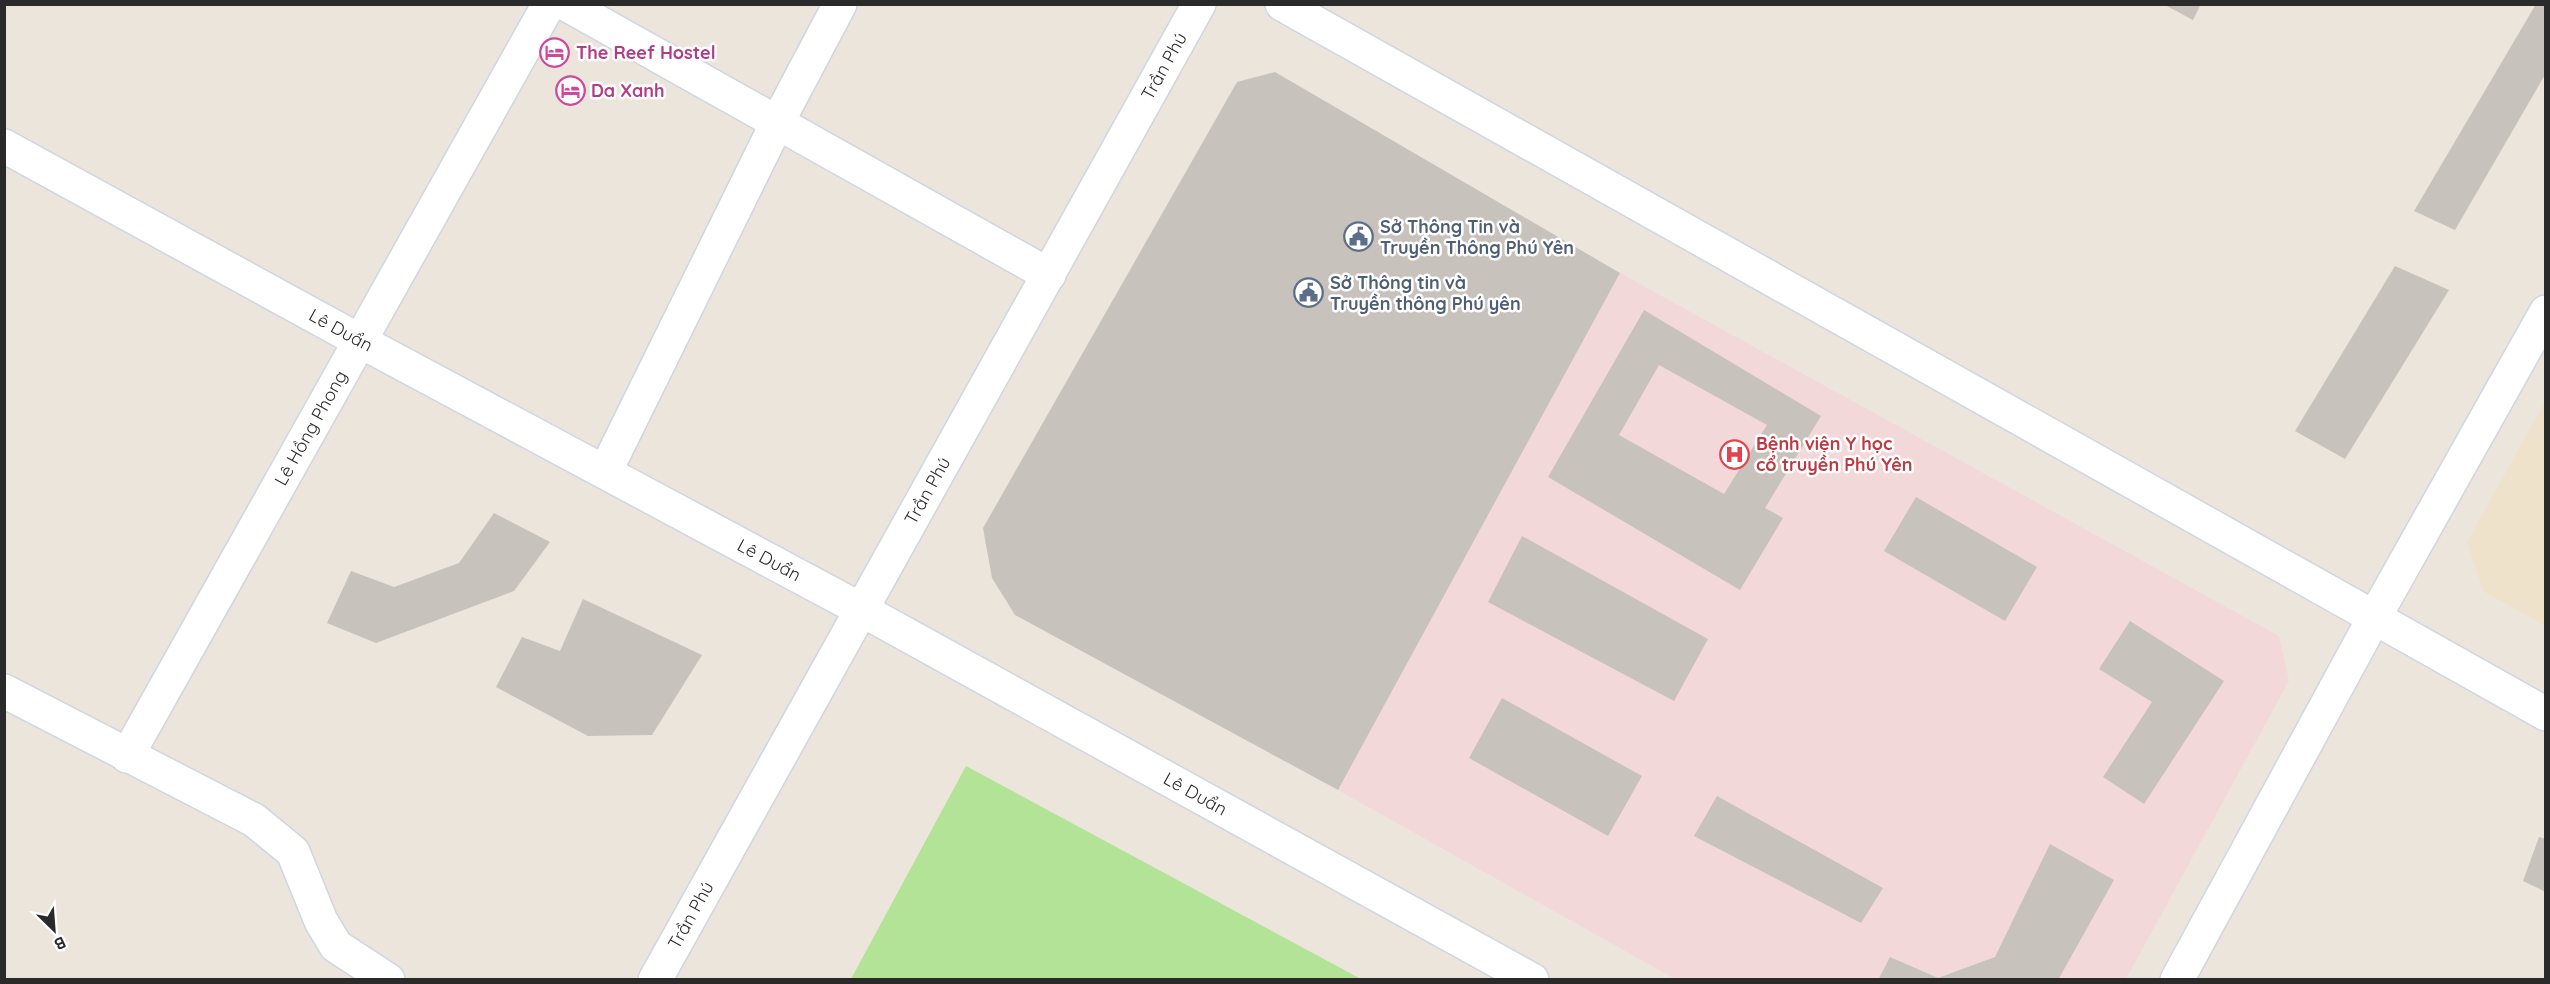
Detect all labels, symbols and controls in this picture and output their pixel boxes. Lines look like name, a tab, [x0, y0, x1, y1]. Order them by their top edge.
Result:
street label: Trần Phú	[1136, 28, 1192, 104]
hotel icon: The Reef Hostel	[539, 37, 571, 69]
place label: The Reef Hostel	[576, 41, 716, 64]
hotel icon: Da Xanh	[554, 75, 586, 107]
place label: Da Xanh	[591, 79, 665, 102]
place label: Sở Thông Tin và Truyền Thông Phú Yên	[1380, 215, 1574, 259]
public building icon: Sở Thông Tin và Truyền Thông Phú Yên	[1343, 221, 1375, 253]
place label: Sở Thông tin và Truyền thông Phú yên	[1330, 271, 1521, 315]
public building icon: Sở Thông tin và Truyền thông Phú yên	[1293, 277, 1325, 309]
street label: Lê Duẩn	[305, 303, 377, 357]
street label: Lê Hồng Phong	[269, 366, 352, 490]
place label: Bệnh viện Y học cổ truyền Phú Yên	[1756, 432, 1913, 476]
hospital icon: Bệnh viện Y học cổ truyền Phú Yên	[1719, 438, 1751, 470]
street label: Trần Phú	[899, 453, 955, 529]
street label: Lê Duẩn	[733, 533, 805, 586]
street label: Lê Duẩn	[1160, 767, 1231, 820]
street label: Trần Phú	[663, 877, 719, 953]
north arrow	[24, 900, 84, 960]
text: B	[51, 932, 69, 955]

